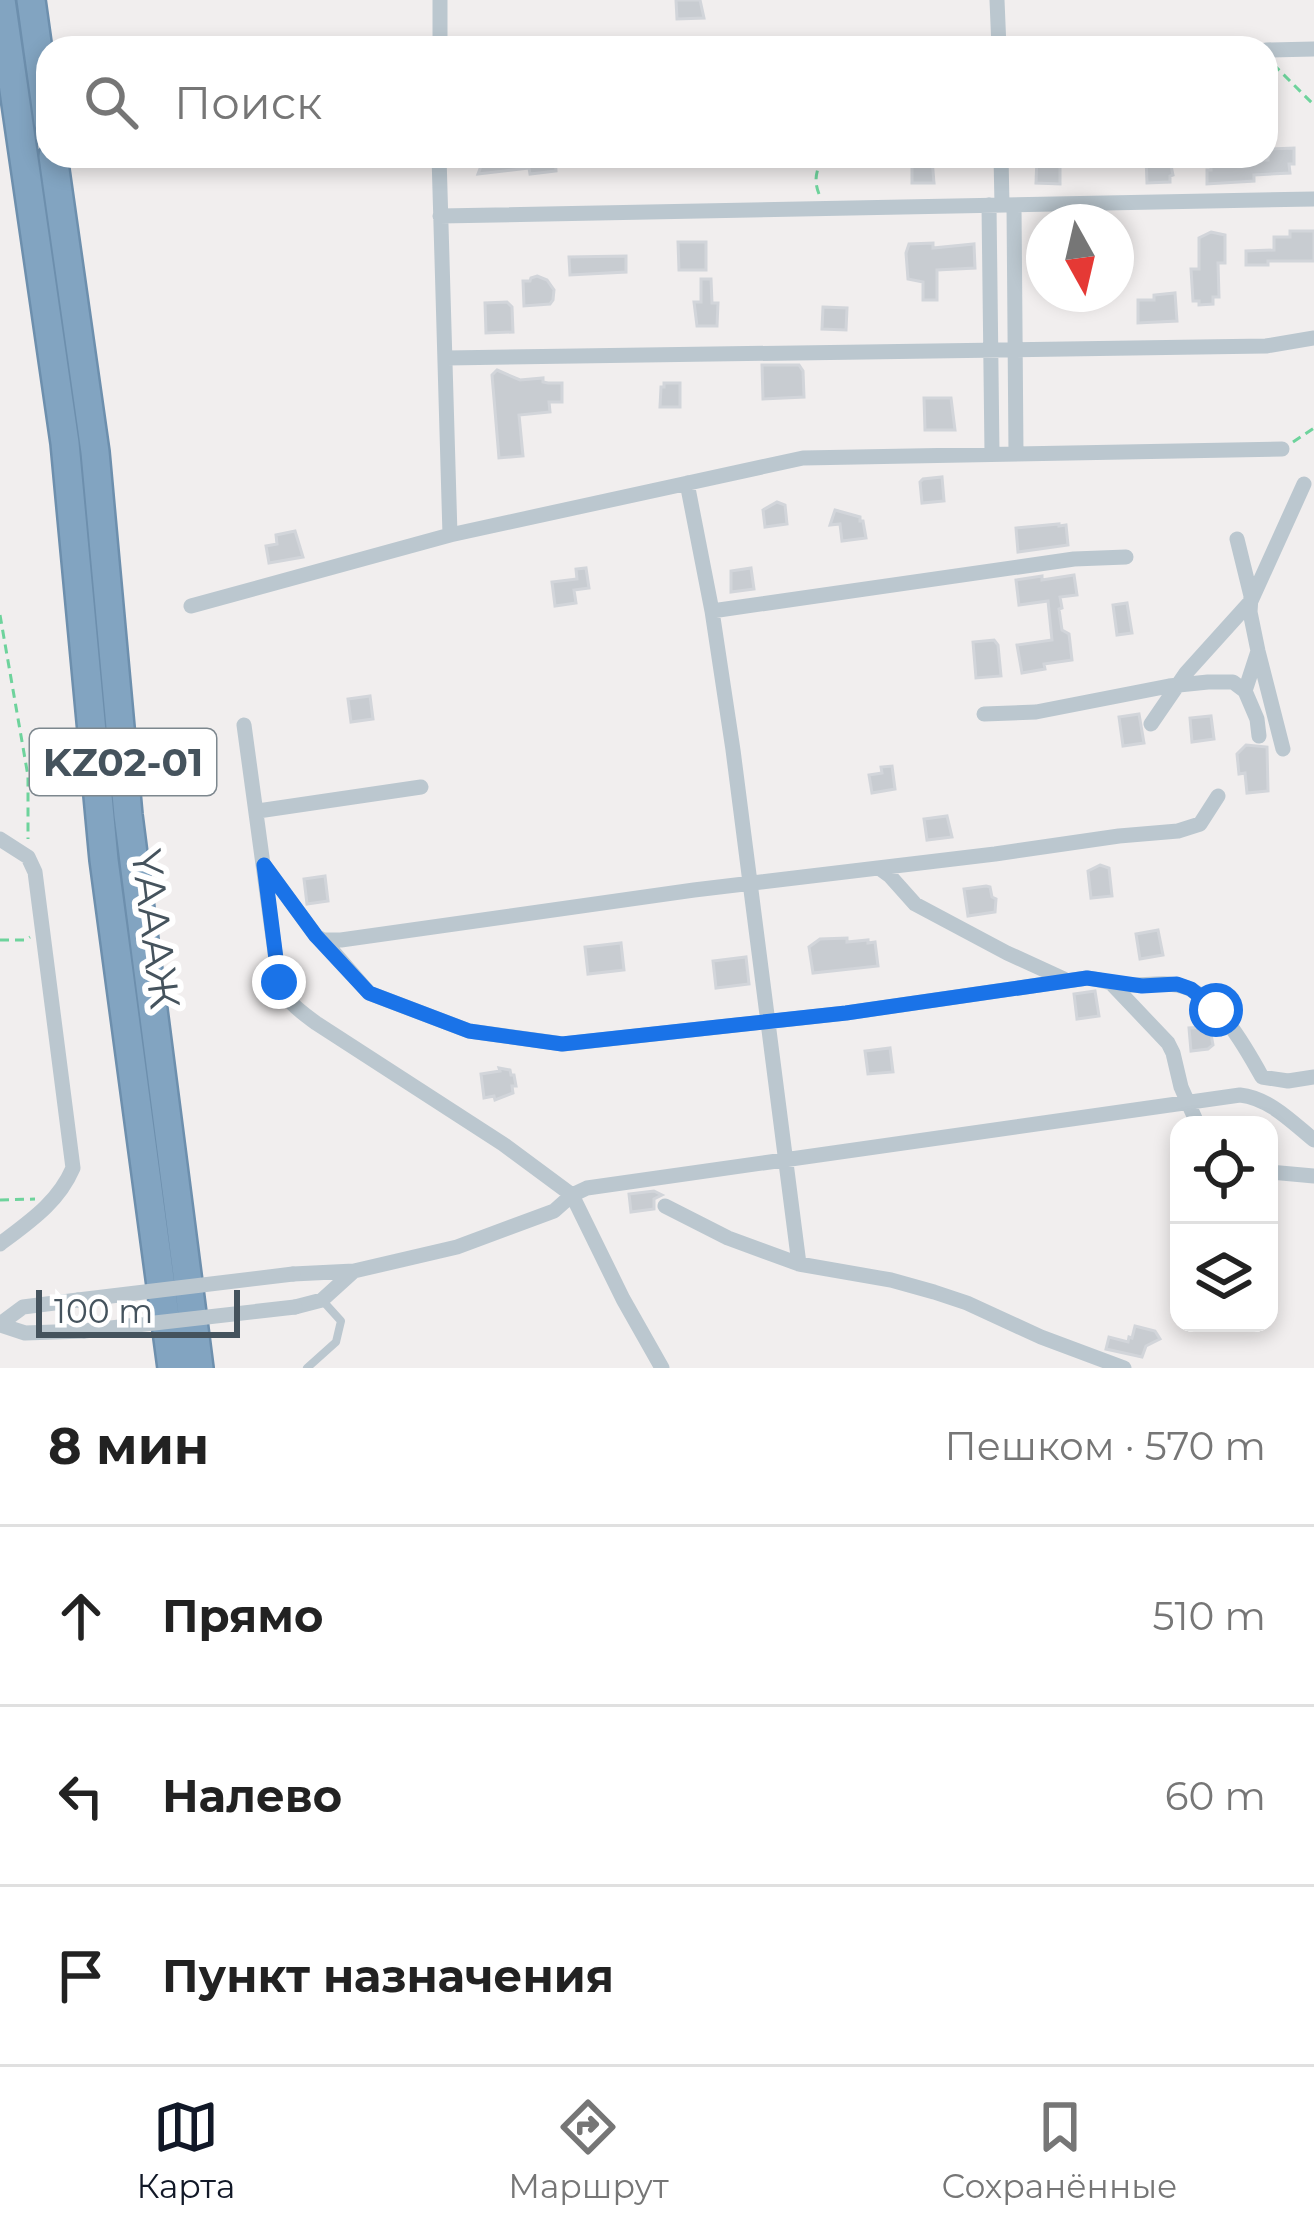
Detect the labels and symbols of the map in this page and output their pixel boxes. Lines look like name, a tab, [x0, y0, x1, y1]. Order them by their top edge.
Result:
north arrow	[1026, 204, 1134, 312]
road number: KZ02-01	[30, 729, 216, 795]
street label: ҮАААЖ	[120, 846, 192, 1012]
route end	[252, 955, 306, 1009]
route start	[1189, 983, 1243, 1037]
scale bar	[36, 1284, 240, 1337]

